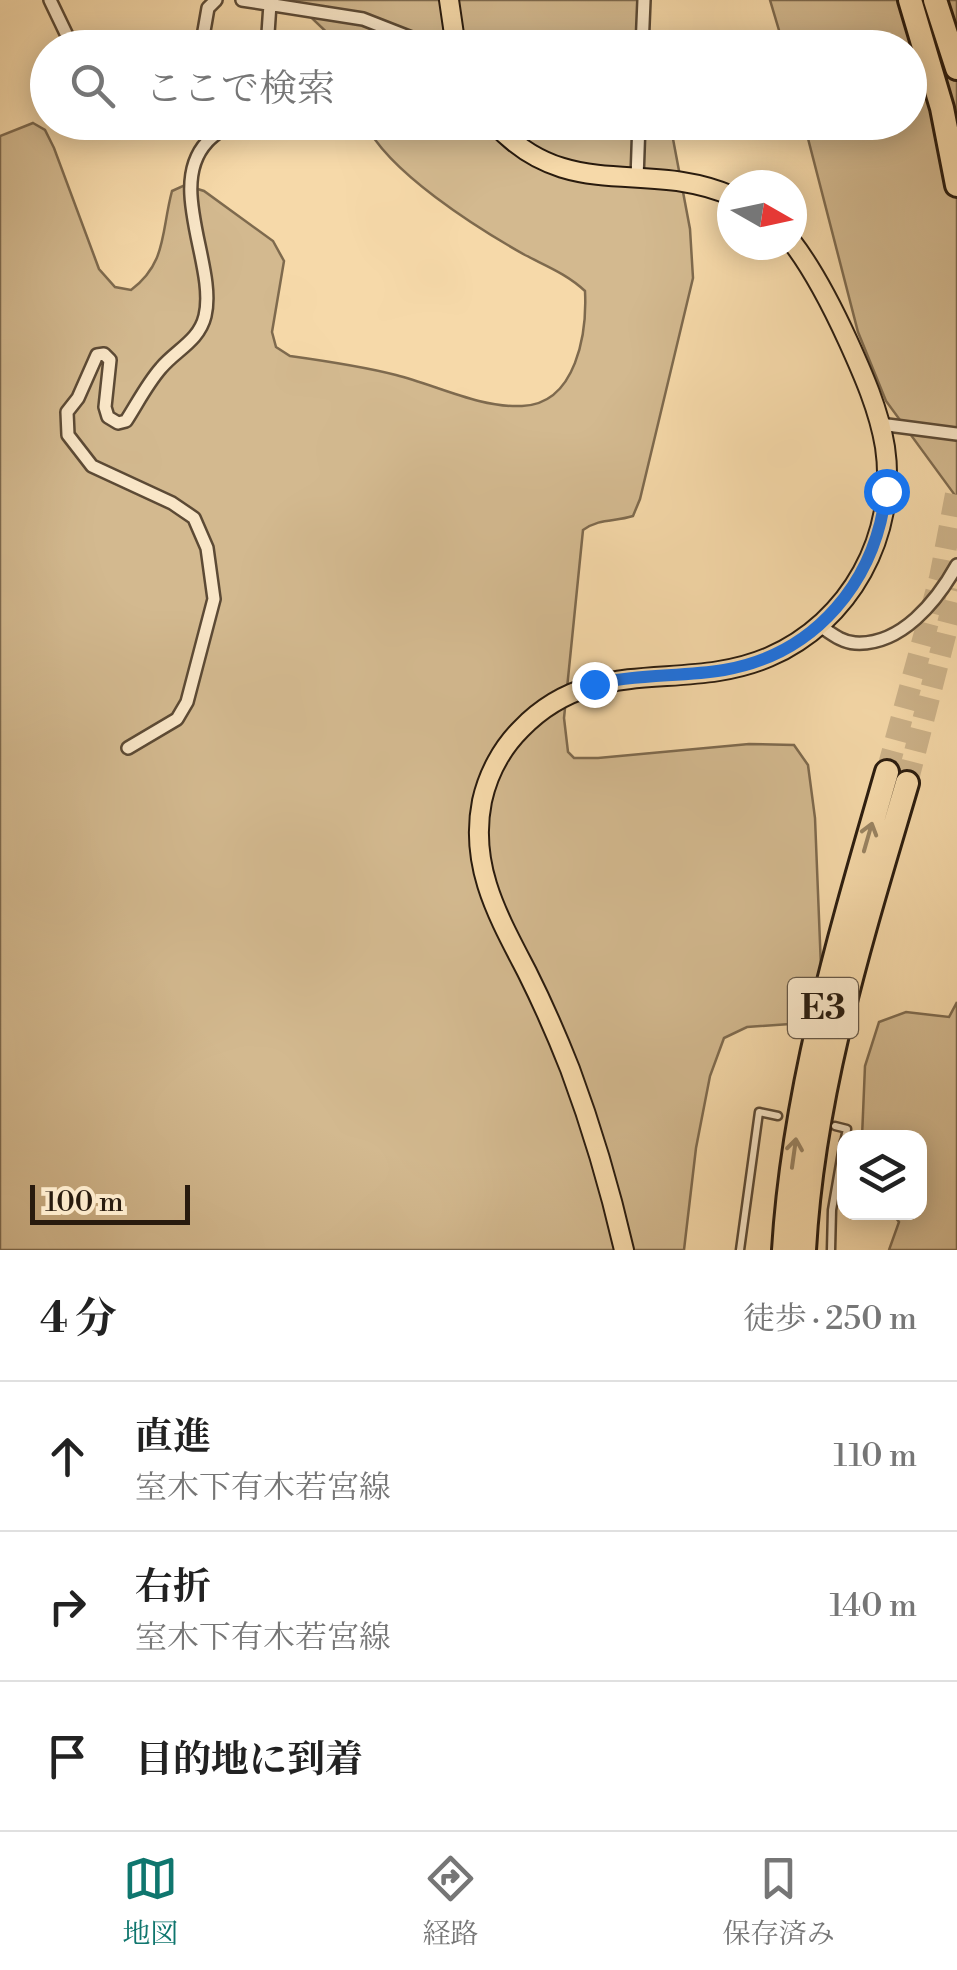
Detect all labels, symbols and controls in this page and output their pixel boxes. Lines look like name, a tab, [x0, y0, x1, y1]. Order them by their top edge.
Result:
search box	[30, 30, 927, 140]
icon: search	[65, 58, 120, 113]
text: ここで検索	[145, 66, 335, 113]
north arrow	[717, 170, 807, 260]
route start	[864, 469, 910, 515]
route end	[572, 662, 618, 708]
one-way arrow	[860, 822, 878, 853]
road number: E3	[788, 978, 858, 1038]
map controls	[837, 1130, 927, 1220]
button: layers	[837, 1130, 927, 1220]
one-way arrow	[786, 1137, 804, 1170]
scale bar	[30, 1180, 190, 1224]
text: 100 m	[45, 1185, 124, 1220]
text: 4 分	[40, 1293, 117, 1346]
text: 徒歩 · 250 m	[743, 1299, 917, 1339]
text: 直進	[135, 1414, 211, 1461]
icon: ahead	[40, 1429, 95, 1484]
text: 110 m	[834, 1436, 917, 1476]
text: 室木下有木若宮線	[135, 1468, 391, 1508]
text: 右折	[135, 1564, 211, 1611]
icon: right	[40, 1579, 95, 1634]
text: 140 m	[830, 1586, 917, 1626]
text: 室木下有木若宮線	[135, 1618, 391, 1658]
icon: arrive	[40, 1729, 95, 1784]
text: 目的地に到着	[135, 1737, 363, 1784]
tab: 地図	[122, 1851, 178, 1952]
tab: 経路	[422, 1851, 479, 1952]
tab: 保存済み	[723, 1851, 835, 1952]

